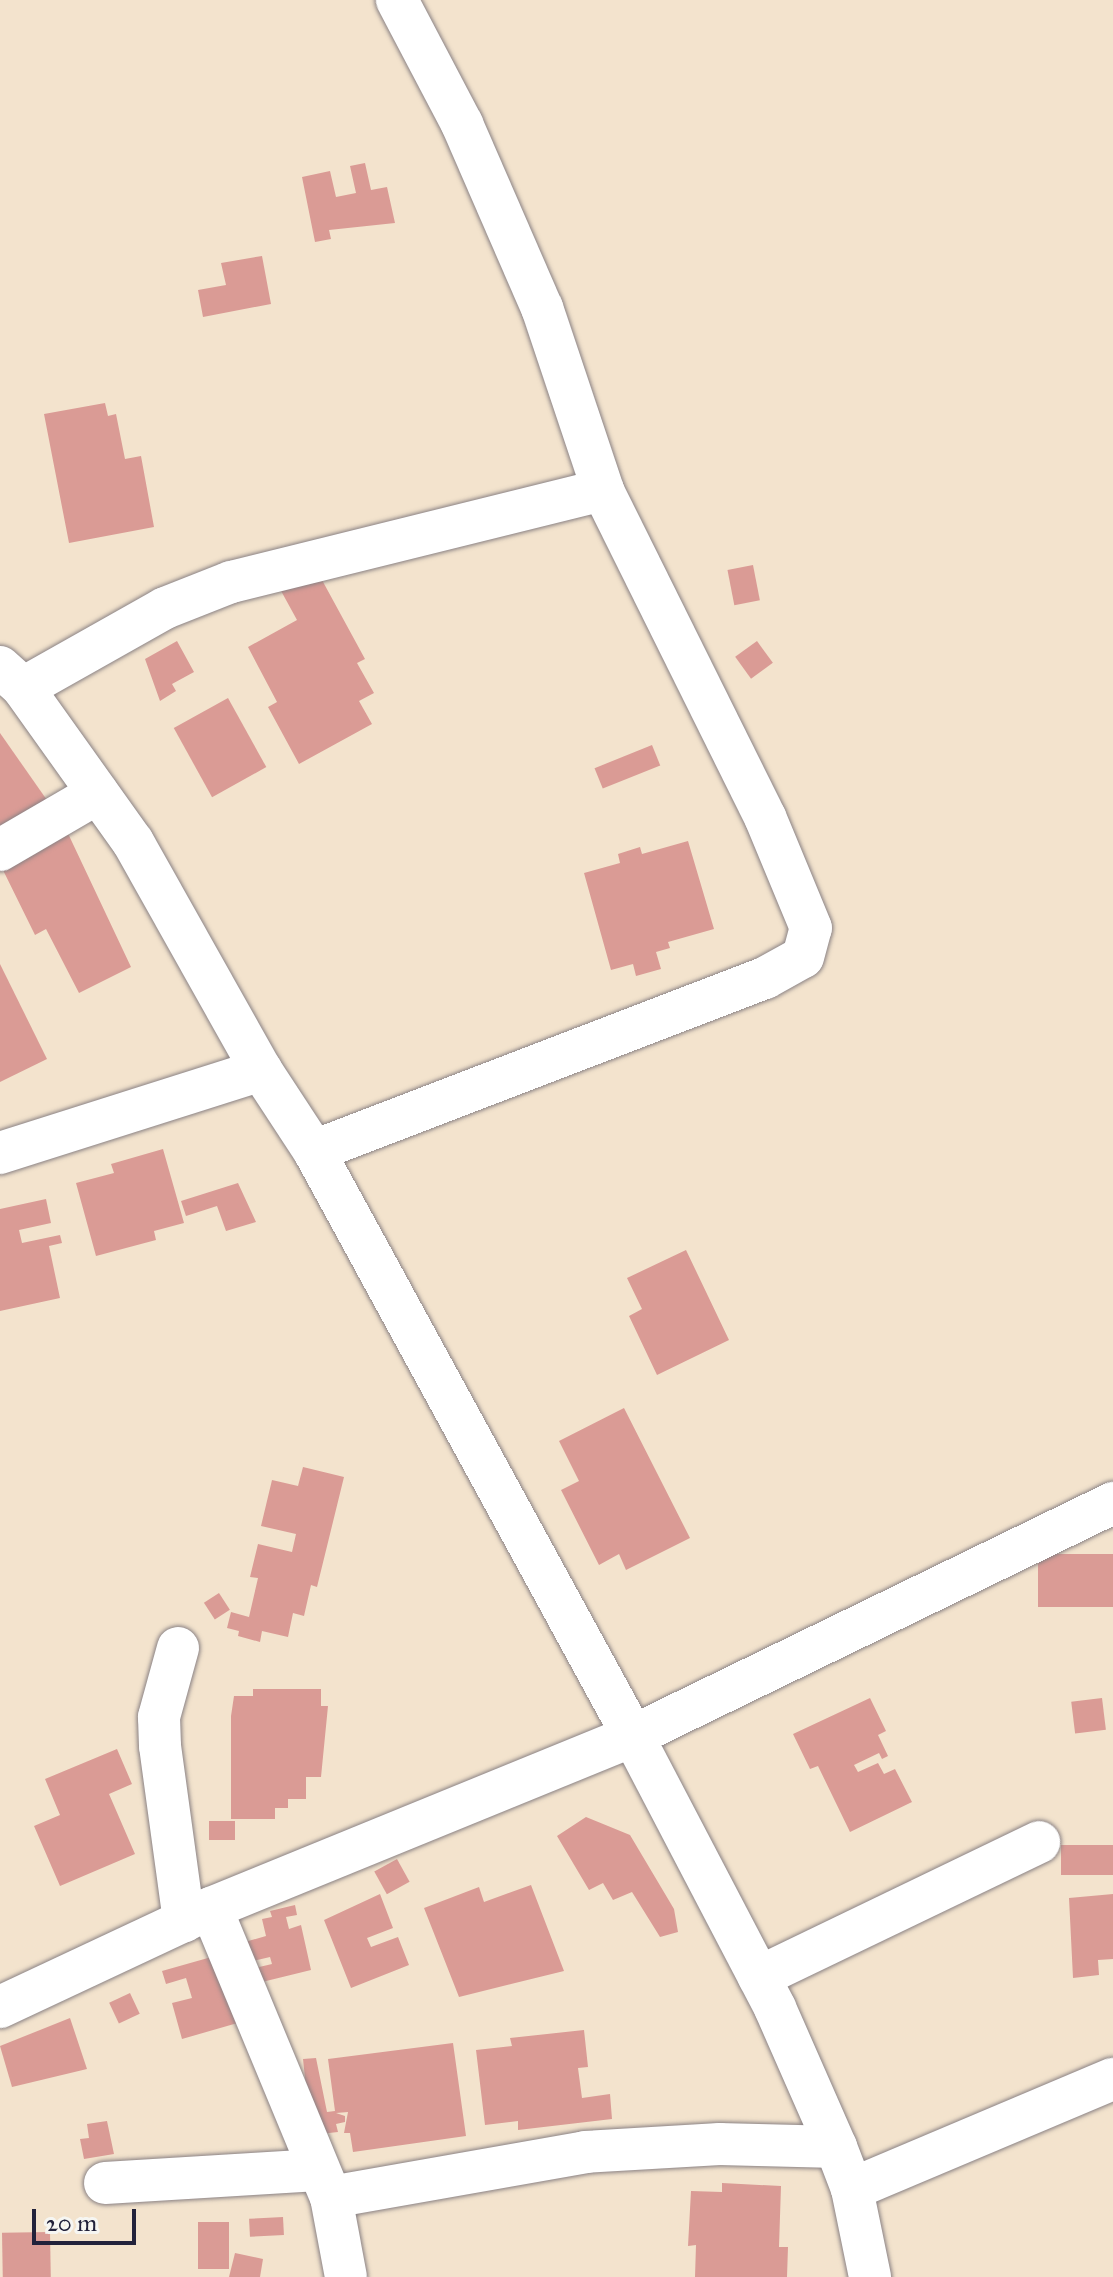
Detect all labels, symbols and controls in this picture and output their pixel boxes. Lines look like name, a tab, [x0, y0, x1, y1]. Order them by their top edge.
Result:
scale bar	[36, 2193, 140, 2243]
text: 20 m	[46, 2208, 97, 2238]

